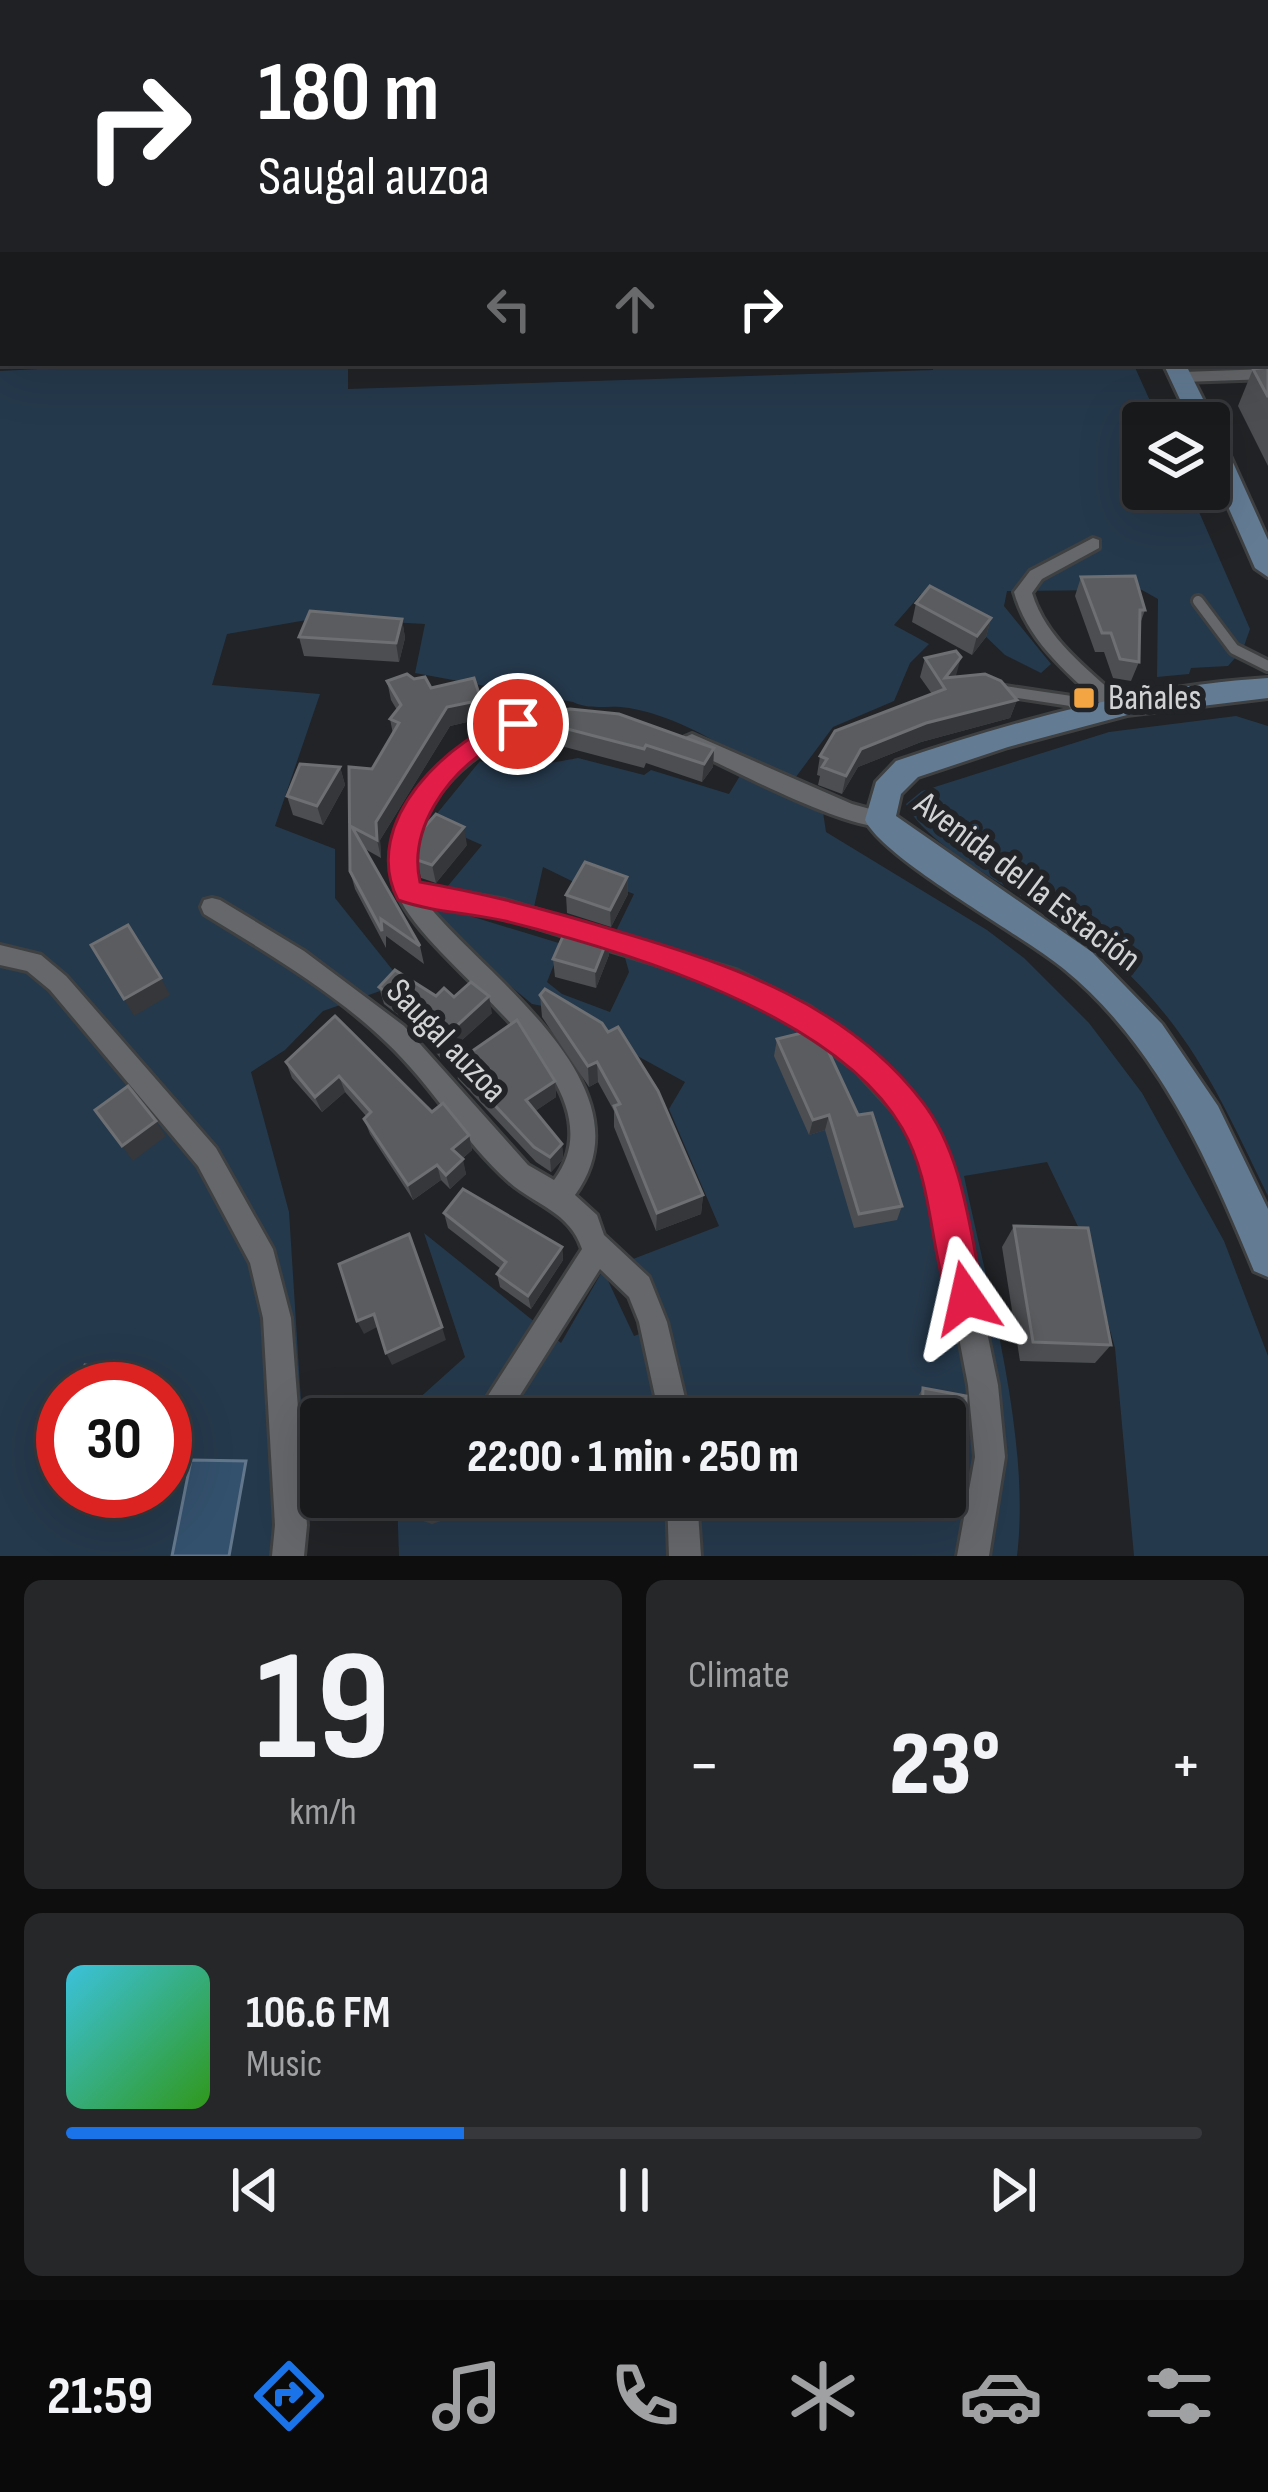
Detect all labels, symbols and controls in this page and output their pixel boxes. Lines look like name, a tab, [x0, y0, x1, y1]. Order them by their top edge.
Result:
text: 180 m	[258, 43, 439, 144]
icon: right	[60, 48, 216, 204]
text: Saugal auzoa	[258, 145, 490, 210]
icon: left	[476, 276, 542, 342]
icon: ahead	[602, 276, 668, 342]
icon: right	[728, 276, 794, 342]
map controls	[1122, 402, 1230, 510]
button: layers	[1122, 402, 1230, 510]
pin	[467, 673, 569, 775]
place label: Bañales	[1108, 677, 1201, 720]
marker: Bañales	[1071, 685, 1097, 711]
icon: arrive	[485, 691, 551, 757]
street label: Avenida del la Estación	[905, 782, 1148, 981]
street label: Saugal auzoa	[377, 970, 515, 1112]
position arrow	[903, 1235, 1029, 1361]
speed limit sign: 30	[36, 1362, 192, 1518]
text: 22:00 · 1 min · 250 m	[467, 1430, 799, 1485]
text: 19	[255, 1617, 391, 1804]
text: Climate	[688, 1652, 790, 1699]
text: 23°	[890, 1712, 1000, 1820]
text: −	[688, 1727, 720, 1806]
text: +	[1170, 1727, 1202, 1806]
text: km/h	[289, 1789, 357, 1836]
text: 106.6 FM	[246, 1986, 390, 2041]
text: Music	[246, 2041, 322, 2088]
icon: previous	[222, 2157, 288, 2223]
icon: pause	[601, 2157, 667, 2223]
icon: next	[980, 2157, 1046, 2223]
icon: directions	[247, 2354, 331, 2438]
icon: music	[425, 2354, 509, 2438]
icon: phone	[603, 2354, 687, 2438]
icon: climate	[781, 2354, 865, 2438]
icon: car	[959, 2354, 1043, 2438]
icon: filters	[1137, 2354, 1221, 2438]
text: 21:59	[47, 2364, 153, 2429]

